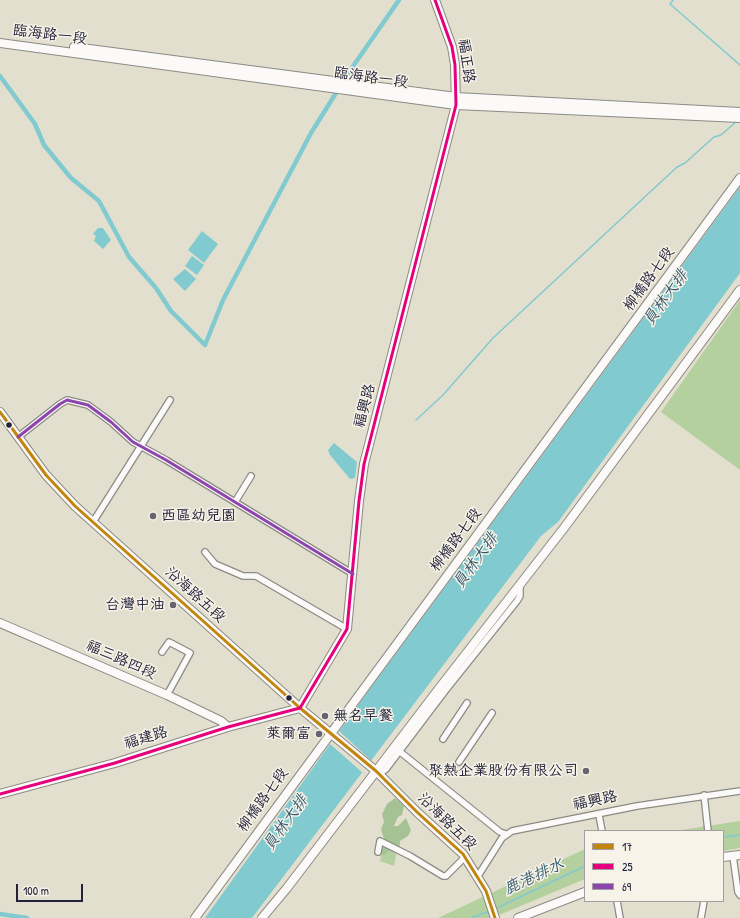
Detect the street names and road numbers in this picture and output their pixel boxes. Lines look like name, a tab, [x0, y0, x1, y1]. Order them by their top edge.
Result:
street label: 臨海路一段	[12, 21, 88, 49]
street label: 福正路	[454, 37, 478, 85]
street label: 臨海路一段	[333, 64, 409, 92]
street label: 柳橋路七段	[620, 243, 678, 315]
street label: 福興路	[350, 382, 380, 430]
street label: 柳橋路七段	[426, 505, 486, 575]
street label: 沿海路五段	[161, 563, 229, 627]
street label: 福三路四段	[83, 637, 159, 683]
street label: 福建路	[122, 723, 170, 753]
street label: 柳橋路七段	[234, 764, 292, 836]
street label: 福興路	[571, 788, 619, 814]
street label: 沿海路五段	[414, 789, 480, 855]

